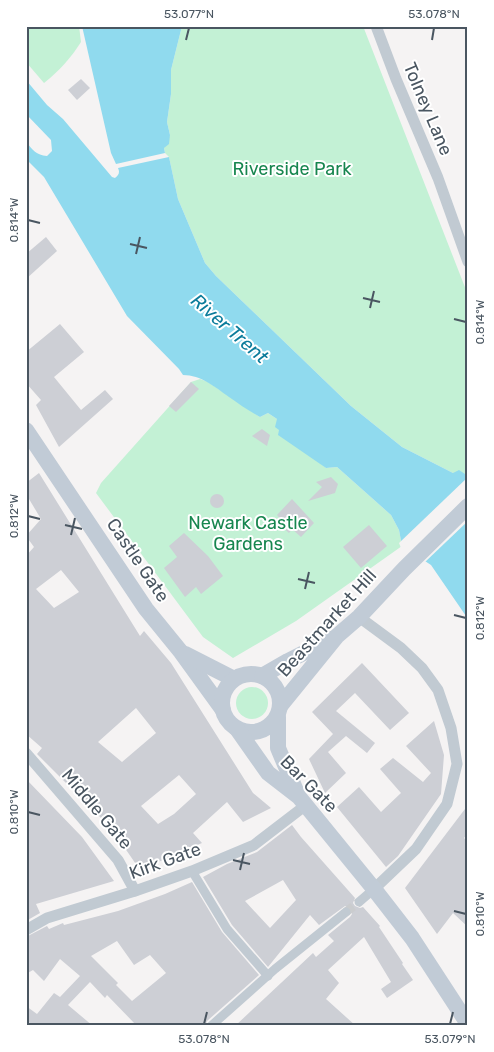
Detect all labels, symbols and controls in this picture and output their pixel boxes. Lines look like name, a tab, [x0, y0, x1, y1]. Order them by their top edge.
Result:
text: 53.077°N	[164, 7, 214, 21]
text: 53.078°N	[408, 7, 460, 21]
street label: Tolney Lane	[399, 59, 457, 159]
park label: Riverside Park	[233, 158, 352, 180]
text: 0.814°W	[7, 197, 21, 242]
water label: River Trent	[186, 289, 274, 369]
text: 0.814°W	[473, 299, 487, 344]
text: 0.812°W	[7, 493, 21, 538]
park label: Newark Castle Gardens	[188, 512, 308, 555]
street label: Castle Gate	[102, 514, 174, 606]
street label: Beastmarket Hill	[273, 565, 381, 681]
text: 0.812°W	[473, 595, 487, 640]
street label: Bar Gate	[276, 751, 342, 817]
street label: Middle Gate	[57, 764, 137, 854]
text: 0.810°W	[7, 789, 21, 835]
street label: Kirk Gate	[126, 838, 204, 884]
text: 0.810°W	[473, 891, 487, 937]
text: 53.078°N	[178, 1032, 230, 1046]
text: 53.079°N	[424, 1032, 476, 1046]

